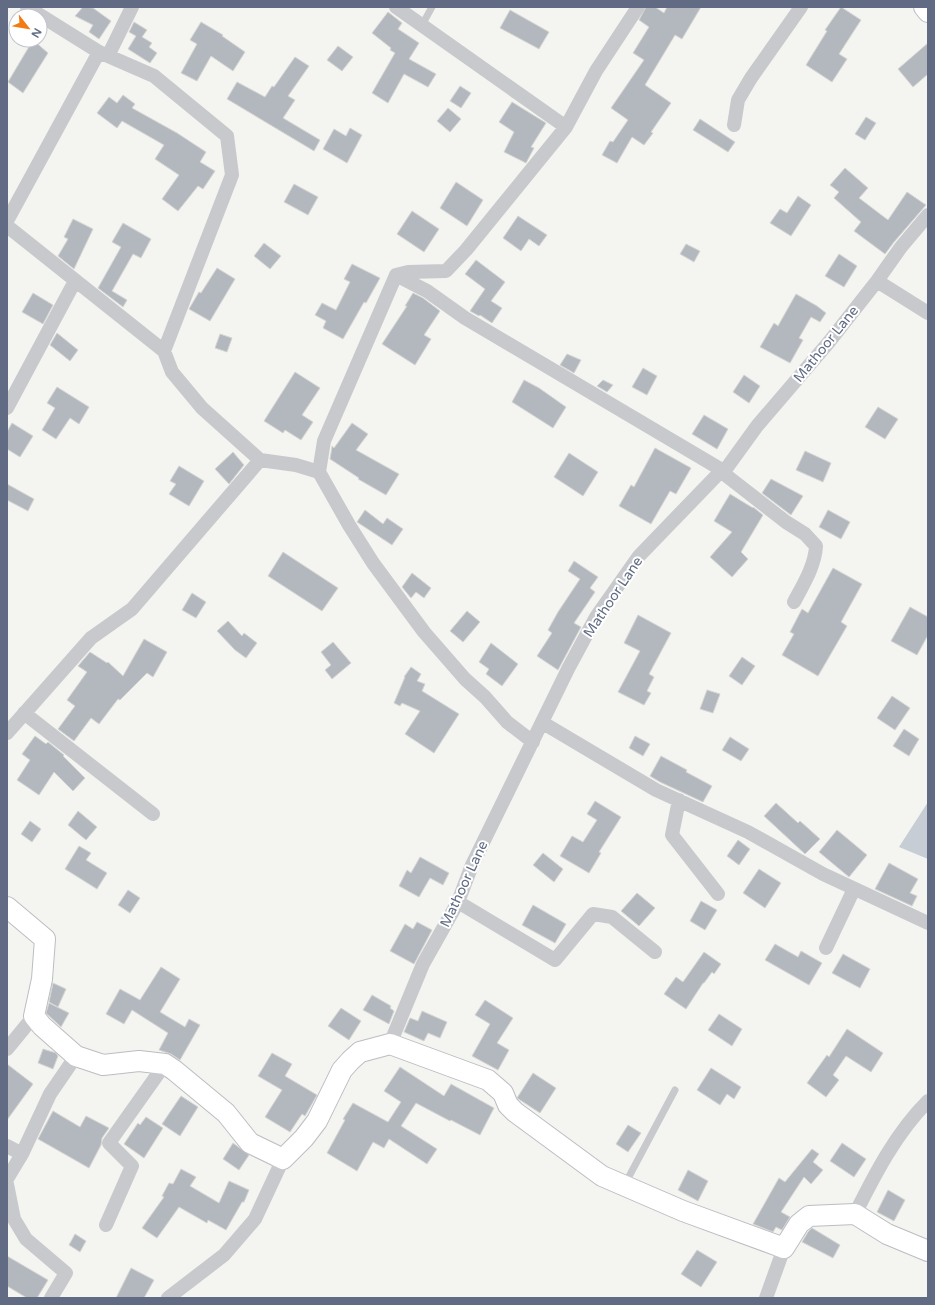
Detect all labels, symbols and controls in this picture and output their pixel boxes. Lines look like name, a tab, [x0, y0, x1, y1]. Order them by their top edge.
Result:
north arrow	[8, 8, 48, 48]
text: N	[28, 26, 44, 40]
street label: Mathoor Lane	[790, 302, 862, 386]
street label: Mathoor Lane	[580, 553, 646, 641]
street label: Mathoor Lane	[437, 838, 491, 930]

